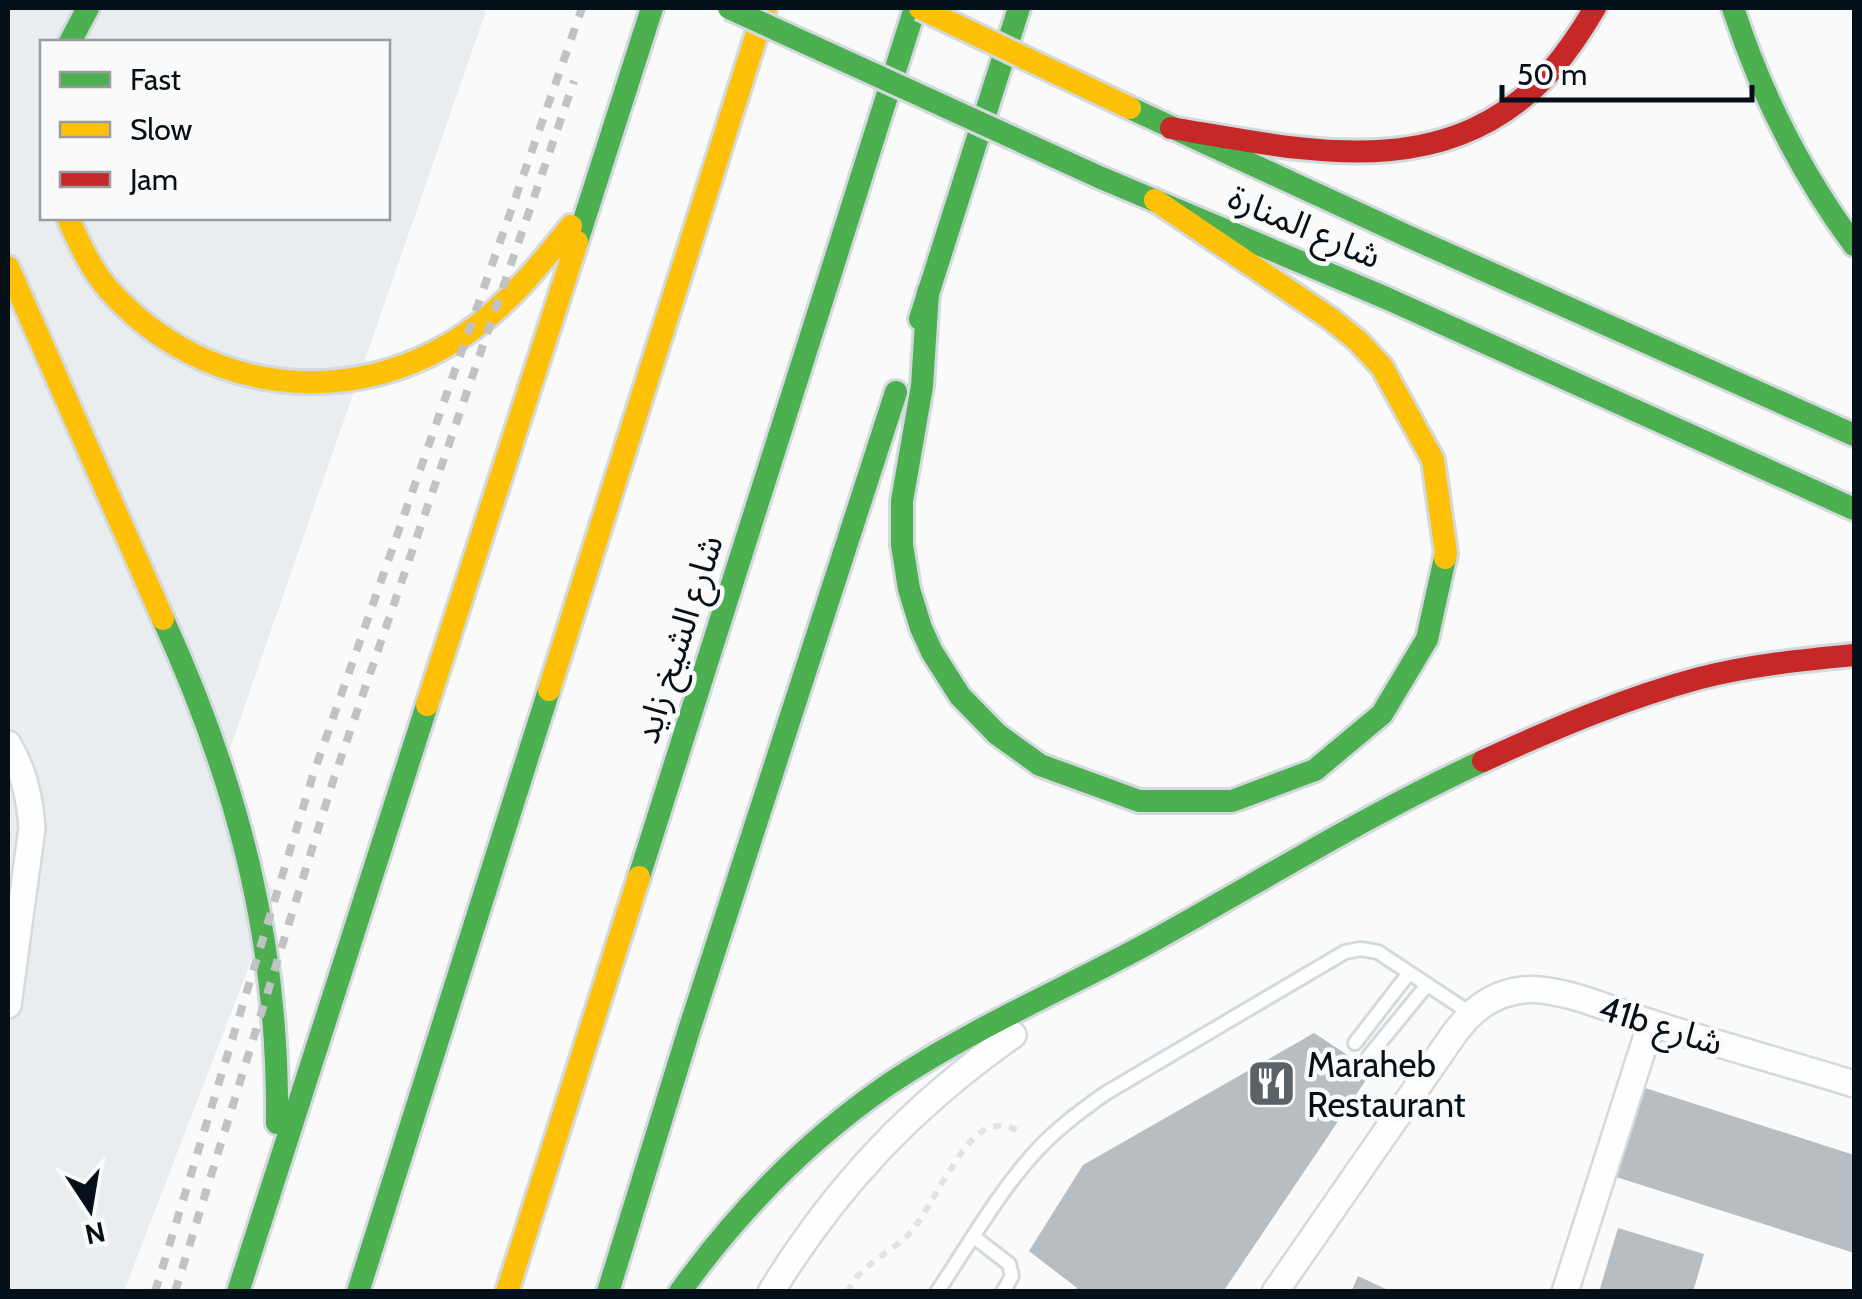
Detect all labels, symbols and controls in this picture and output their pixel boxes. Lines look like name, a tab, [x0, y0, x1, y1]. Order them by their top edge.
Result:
legend	[40, 40, 390, 220]
scale bar	[1502, 40, 1752, 102]
text: 50 m	[1517, 56, 1587, 93]
text: Fast	[130, 61, 181, 98]
text: Slow	[130, 111, 193, 148]
text: Jam	[129, 161, 178, 198]
street label: شارع المنارة	[1220, 175, 1388, 282]
street label: شارع الشيخ زايد	[624, 529, 737, 750]
street label: 41b شارع	[1592, 986, 1728, 1069]
place label: Maraheb Restaurant	[1307, 1043, 1466, 1126]
restaurant icon: Maraheb Restaurant	[1246, 1058, 1298, 1110]
north arrow	[40, 1159, 140, 1259]
text: N	[82, 1215, 108, 1252]

